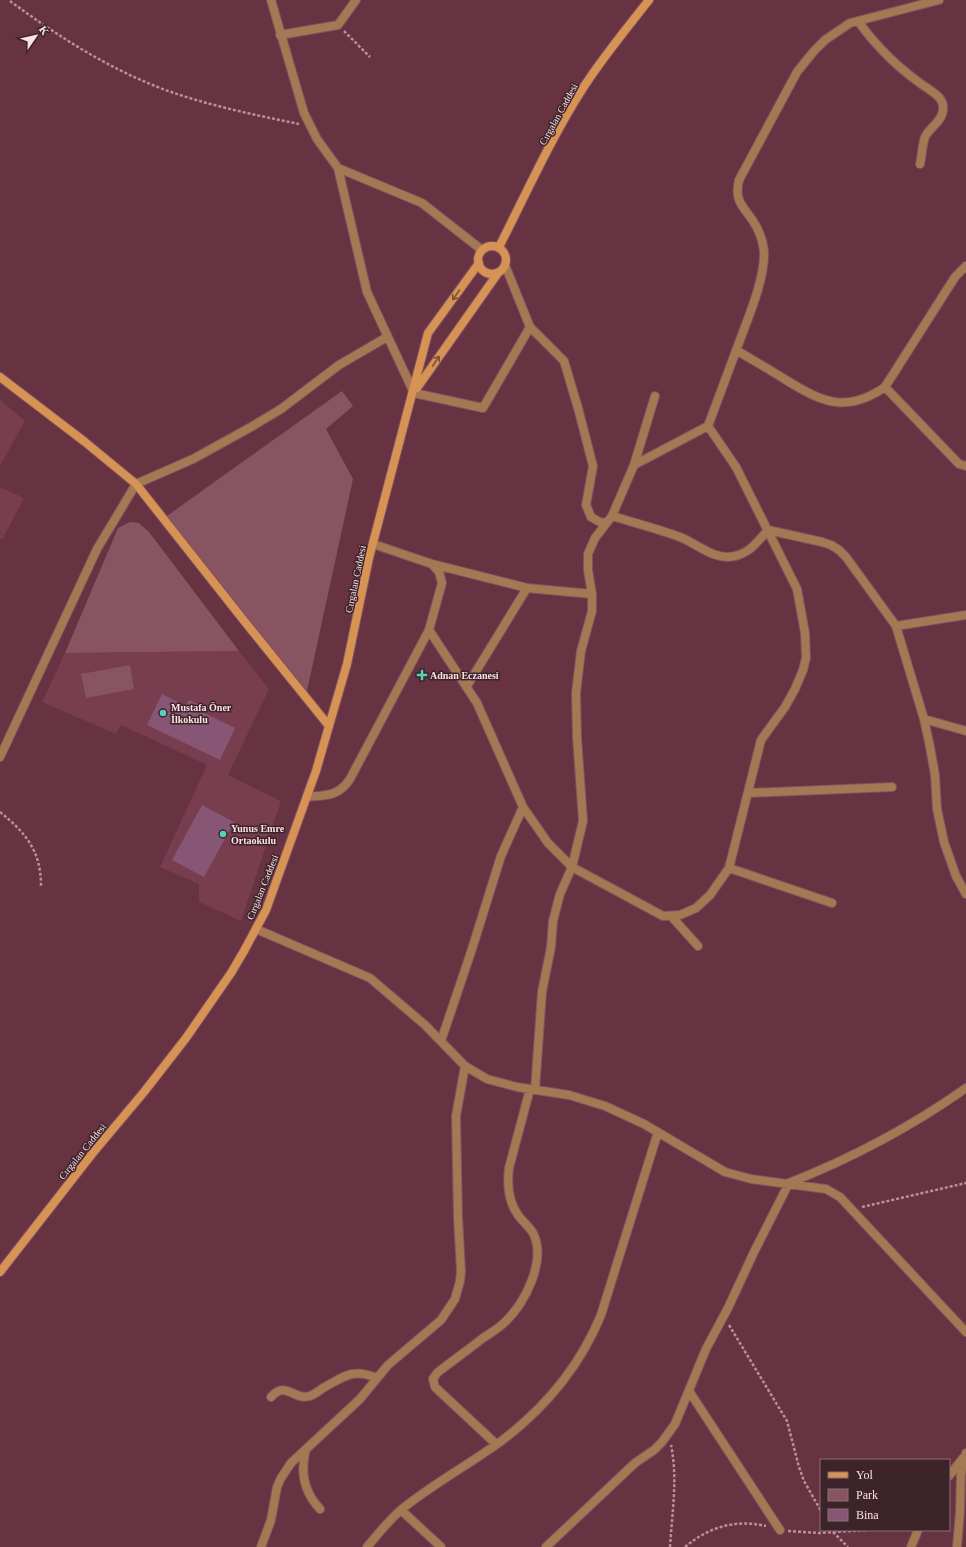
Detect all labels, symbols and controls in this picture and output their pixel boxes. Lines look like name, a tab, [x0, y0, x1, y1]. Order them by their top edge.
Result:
north arrow	[16, 16, 56, 56]
text: K	[37, 24, 52, 38]
street label: Cırgalan Caddesi	[537, 81, 580, 147]
one-way arrow	[452, 289, 460, 300]
one-way arrow	[432, 356, 440, 367]
street label: Cırgalan Caddesi	[343, 544, 368, 614]
marker: Adnan Eczanesi	[417, 670, 427, 680]
place label: Adnan Eczanesi	[430, 670, 499, 681]
place label: Mustafa Öner İlkokulu	[171, 701, 232, 725]
marker: Mustafa Öner İlkokulu	[158, 708, 168, 718]
place label: Yunus Emre Ortaokulu	[231, 823, 285, 846]
marker: Yunus Emre Ortaokulu	[218, 829, 228, 839]
street label: Cırgalan Caddesi	[244, 853, 281, 921]
street label: Cırgalan Caddesi	[56, 1121, 108, 1182]
legend	[820, 1459, 950, 1531]
text: Yol	[856, 1468, 873, 1482]
text: Park	[856, 1488, 878, 1502]
text: Bina	[856, 1508, 879, 1522]

